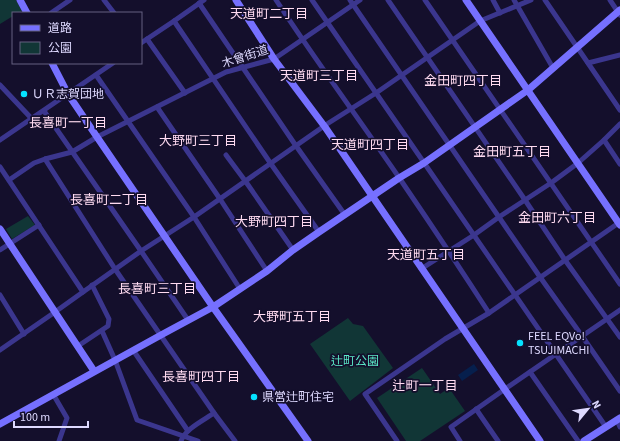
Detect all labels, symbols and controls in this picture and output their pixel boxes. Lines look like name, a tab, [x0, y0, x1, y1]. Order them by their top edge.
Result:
district label: 天道町二丁目	[230, 5, 308, 23]
legend	[12, 12, 142, 64]
text: 道路	[48, 20, 72, 37]
text: 公園	[48, 40, 72, 57]
street label: 木曾街道	[220, 41, 270, 73]
district label: 天道町三丁目	[280, 67, 358, 85]
district label: 金田町四丁目	[424, 72, 502, 90]
place label: ＵＲ志賀団地	[32, 86, 104, 103]
marker: ＵＲ志賀団地	[19, 89, 29, 99]
district label: 長喜町一丁目	[29, 114, 107, 132]
district label: 大野町三丁目	[159, 132, 237, 150]
district label: 天道町四丁目	[331, 136, 409, 154]
district label: 金田町五丁目	[473, 143, 551, 161]
district label: 長喜町二丁目	[70, 191, 148, 209]
district label: 金田町六丁目	[518, 209, 596, 227]
district label: 大野町四丁目	[235, 213, 313, 231]
district label: 天道町五丁目	[387, 246, 465, 264]
district label: 長喜町三丁目	[118, 280, 196, 298]
district label: 大野町五丁目	[253, 308, 331, 326]
place label: FEEL EQVo! TSUJIMACHI	[528, 328, 589, 359]
marker: FEEL EQVo! TSUJIMACHI	[515, 338, 525, 348]
park label: 辻町公園	[331, 353, 379, 370]
district label: 長喜町四丁目	[162, 368, 240, 386]
district label: 辻町一丁目	[392, 377, 458, 395]
place label: 県営辻町住宅	[262, 389, 334, 406]
north arrow	[568, 389, 608, 429]
marker: 県営辻町住宅	[249, 392, 259, 402]
text: N	[588, 398, 605, 411]
scale bar	[14, 403, 88, 429]
text: 100 m	[20, 409, 50, 426]

